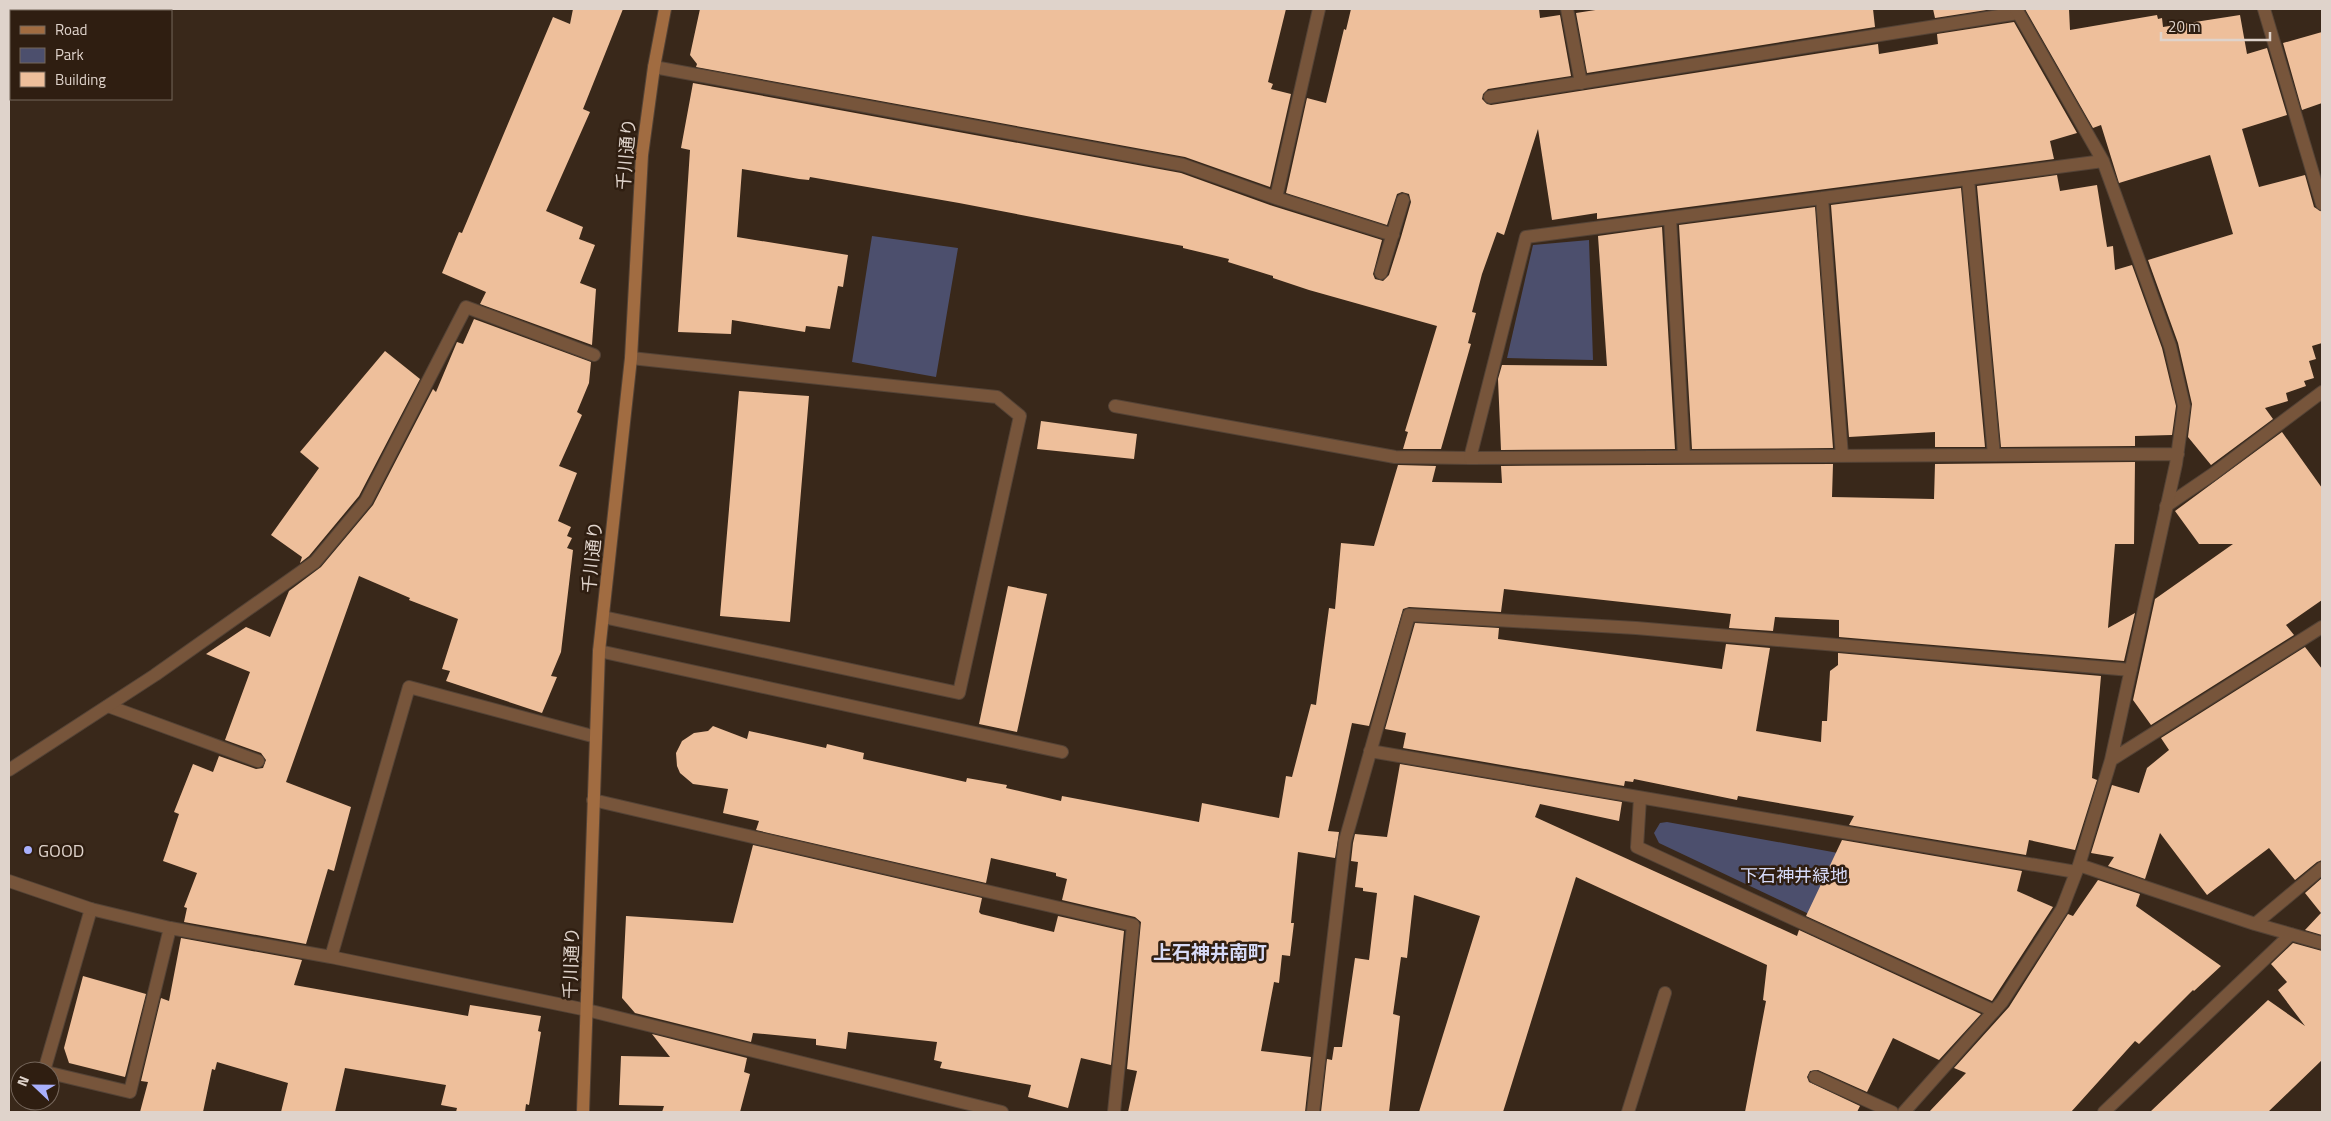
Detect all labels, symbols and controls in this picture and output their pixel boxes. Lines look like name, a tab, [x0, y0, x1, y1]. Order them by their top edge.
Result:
legend	[10, 10, 172, 100]
scale bar	[2161, 10, 2270, 42]
text: 20 m	[2168, 15, 2201, 38]
text: Road	[55, 18, 87, 41]
text: Park	[55, 43, 84, 66]
text: Building	[55, 68, 106, 91]
street label: 千川通り	[609, 117, 643, 191]
street label: 千川通り	[575, 520, 609, 594]
place label: GOOD	[38, 837, 84, 864]
marker: GOOD	[22, 844, 34, 856]
park label: 下石神井緑地	[1740, 862, 1848, 889]
street label: 千川通り	[556, 927, 586, 999]
district label: 上石神井南町	[1153, 937, 1267, 966]
north arrow	[10, 1061, 60, 1111]
text: N	[11, 1073, 34, 1089]

